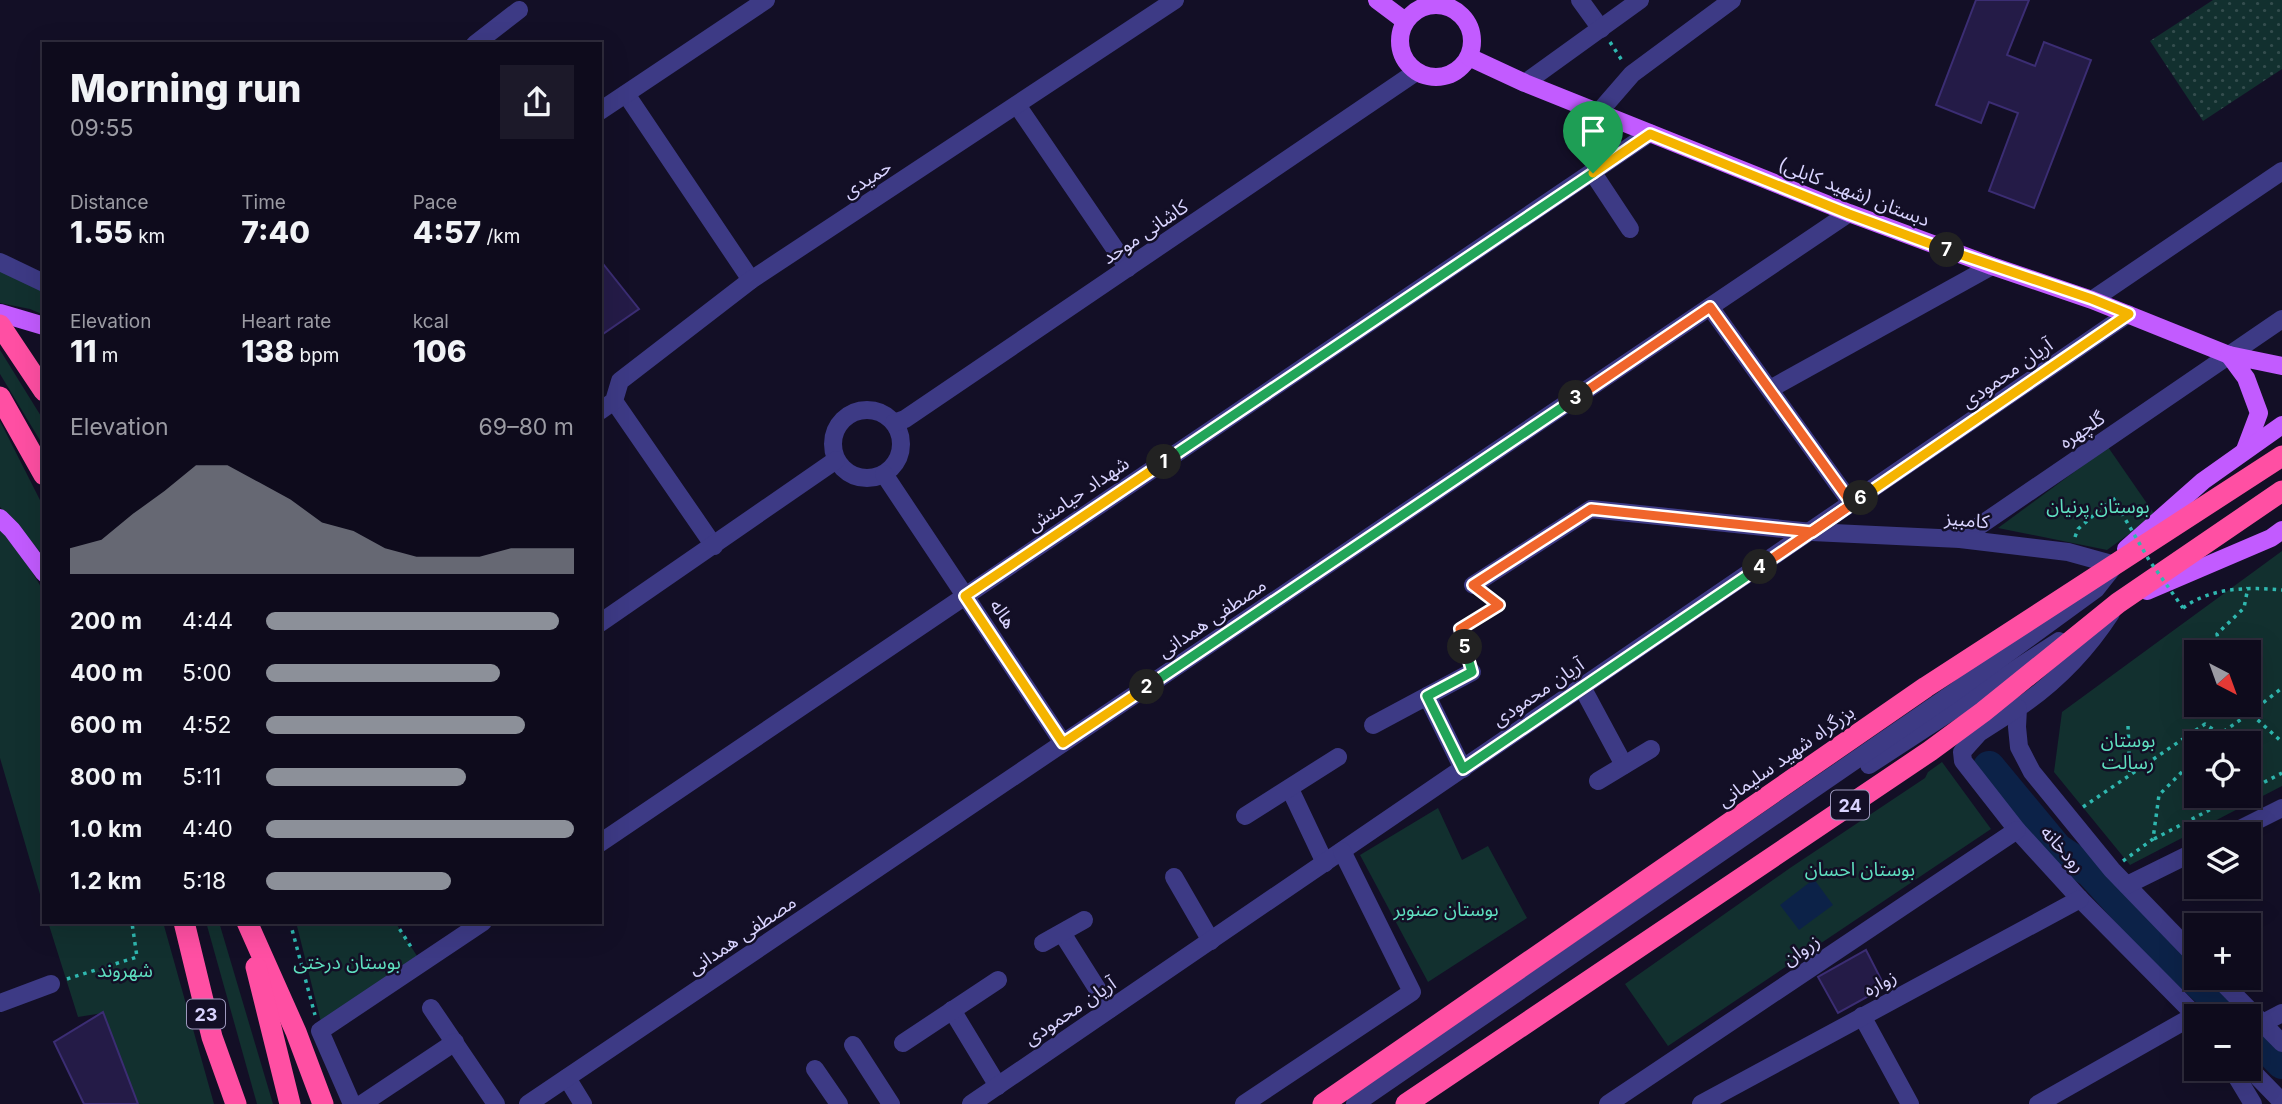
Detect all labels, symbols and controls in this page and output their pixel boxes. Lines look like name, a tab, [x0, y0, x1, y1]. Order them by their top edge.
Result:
text: Morning run	[70, 65, 301, 111]
button: share	[500, 65, 574, 139]
pin	[1563, 101, 1623, 173]
icon: arrive	[1574, 112, 1612, 150]
text: 09:55	[70, 114, 133, 142]
street label: دبستان (شهید کابلی)	[1775, 153, 1933, 231]
street label: حمیدی	[838, 155, 896, 203]
text: Distance	[70, 191, 148, 214]
text: Time	[241, 191, 286, 214]
text: Pace	[413, 191, 457, 214]
street label: کاشانی موحد	[1098, 194, 1193, 269]
text: 1.55	[70, 214, 133, 250]
text: 7:40	[241, 214, 310, 250]
text: 4:57	[413, 214, 481, 250]
text: km	[133, 225, 165, 248]
text: /km	[481, 225, 520, 248]
pin: 7	[1930, 232, 1965, 268]
text: 7	[1941, 238, 1952, 261]
text: Elevation	[70, 310, 151, 333]
text: Heart rate	[241, 310, 331, 333]
text: kcal	[413, 310, 449, 333]
street label: آریان محمودی	[1957, 332, 2058, 413]
text: 11	[70, 333, 96, 369]
text: 138	[241, 333, 294, 369]
text: 106	[413, 333, 467, 369]
text: m	[96, 344, 118, 367]
text: bpm	[294, 344, 339, 367]
pin: 3	[1558, 380, 1594, 416]
text: 3	[1569, 386, 1582, 409]
street label: گلچهره	[2055, 406, 2111, 454]
text: Elevation	[70, 413, 169, 441]
text: 69–80 m	[479, 413, 574, 441]
pin: 1	[1146, 444, 1182, 480]
text: 1	[1159, 450, 1168, 473]
street label: شهداد حیامنش	[1023, 451, 1133, 537]
pin: 6	[1843, 480, 1878, 516]
text: 6	[1854, 486, 1867, 509]
park label: بوستان پرنیان	[2046, 495, 2150, 519]
street label: کامبیز	[1943, 507, 1991, 533]
pin: 4	[1742, 550, 1778, 584]
text: 4	[1753, 555, 1766, 578]
street label: مصطفی همدانی	[1153, 573, 1271, 663]
street label: هاله	[985, 595, 1021, 633]
text: 200 m	[70, 607, 142, 635]
text: 4:44	[182, 607, 233, 635]
pin: 5	[1448, 630, 1482, 664]
text: 5	[1458, 635, 1471, 658]
north arrow	[2184, 640, 2261, 718]
map controls	[2184, 640, 2261, 1081]
street label: آریان محمودی	[1488, 652, 1590, 731]
text: 400 m	[70, 659, 143, 687]
text: 5:00	[182, 659, 232, 687]
pin: 2	[1130, 670, 1164, 704]
text: 2	[1141, 675, 1152, 698]
street label: بزرگراه شهید سلیمانی	[1713, 700, 1859, 812]
text: 600 m	[70, 711, 142, 739]
text: 4:52	[182, 711, 232, 739]
park label: بوستان رسالت	[2101, 729, 2155, 774]
button: locate	[2184, 731, 2261, 808]
text: 800 m	[70, 763, 142, 791]
text: 5:11	[182, 763, 221, 791]
road number: 24	[1831, 790, 1869, 820]
text: 1.0 km	[70, 815, 142, 843]
text: 4:40	[182, 815, 233, 843]
street label: رودخانه	[2036, 821, 2090, 877]
button: layers	[2184, 822, 2261, 899]
park label: بوستان احسان	[1805, 858, 1915, 881]
text: 1.2 km	[70, 867, 142, 895]
text: 5:18	[182, 867, 226, 895]
street label: مصطفی همدانی	[683, 890, 801, 980]
park label: بوستان صنوبر	[1392, 898, 1499, 921]
button: +	[2184, 913, 2261, 990]
street label: زروان	[1778, 929, 1824, 971]
park label: بوستان درختی	[293, 951, 401, 974]
park label: شهروند	[97, 959, 153, 982]
street label: زواره	[1860, 965, 1900, 1001]
street label: آریان محمودی	[1020, 971, 1122, 1050]
road number: 23	[187, 1000, 225, 1028]
button: −	[2184, 1004, 2261, 1081]

